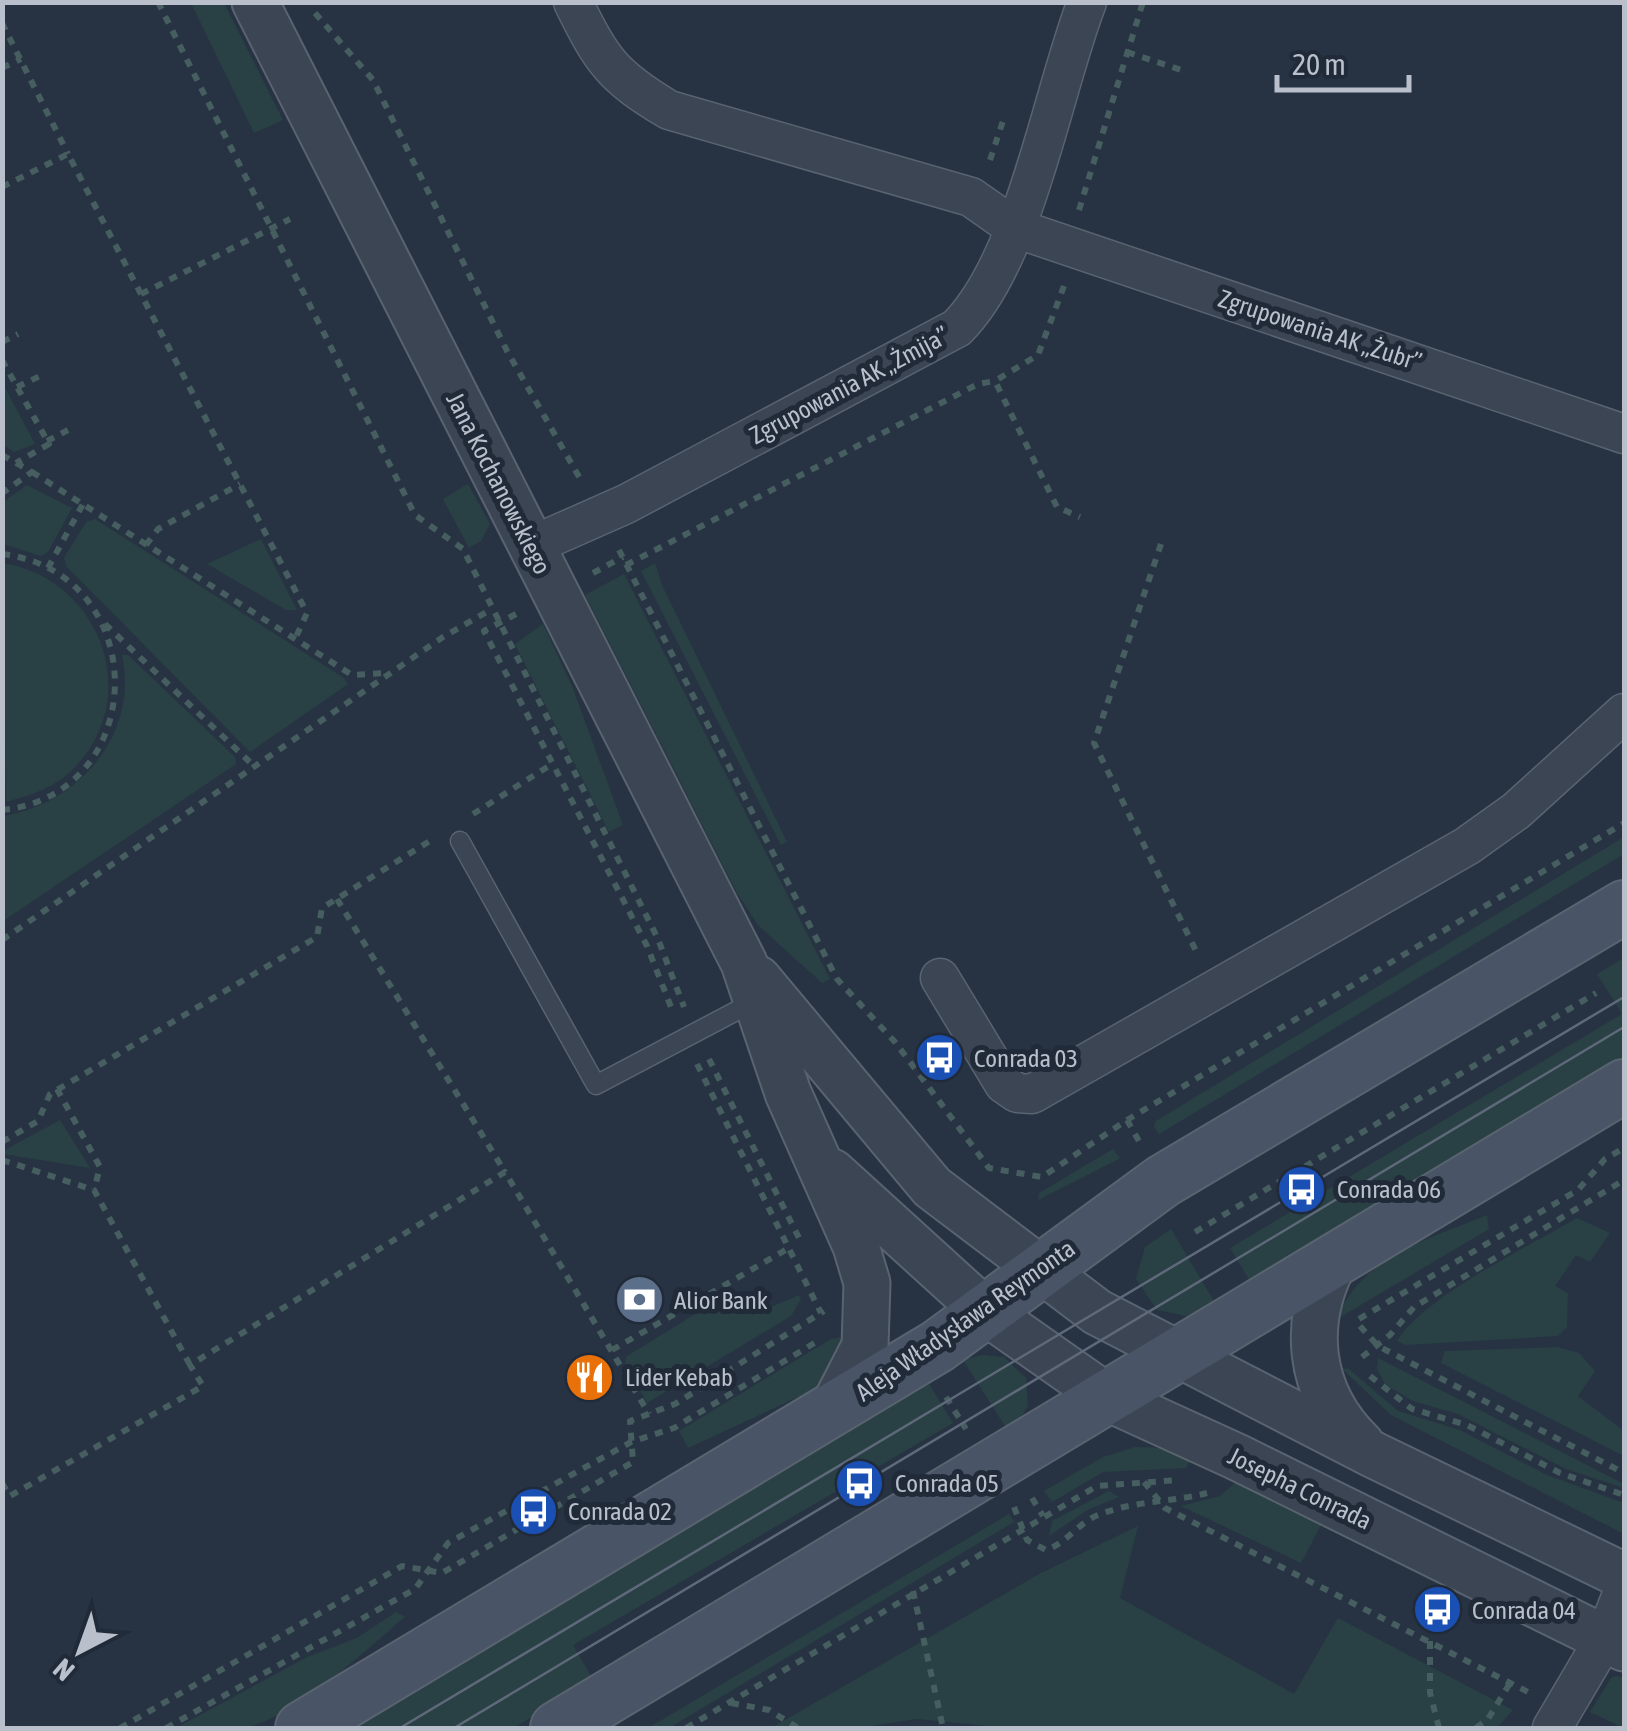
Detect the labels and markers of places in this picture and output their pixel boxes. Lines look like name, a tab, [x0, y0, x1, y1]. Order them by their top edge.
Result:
bus stop icon: Conrada 03	[913, 1032, 965, 1084]
place label: Conrada 03	[974, 1044, 1078, 1072]
bus stop icon: Conrada 06	[1276, 1163, 1328, 1215]
place label: Conrada 06	[1337, 1175, 1441, 1203]
bank icon: Alior Bank	[613, 1274, 665, 1326]
place label: Alior Bank	[674, 1286, 768, 1314]
restaurant icon: Lider Kebab	[564, 1351, 616, 1403]
place label: Lider Kebab	[625, 1363, 733, 1391]
bus stop icon: Conrada 05	[834, 1457, 886, 1509]
place label: Conrada 05	[895, 1469, 999, 1497]
bus stop icon: Conrada 02	[507, 1485, 559, 1537]
place label: Conrada 02	[568, 1497, 672, 1525]
bus stop icon: Conrada 04	[1411, 1584, 1463, 1636]
place label: Conrada 04	[1472, 1596, 1576, 1624]

